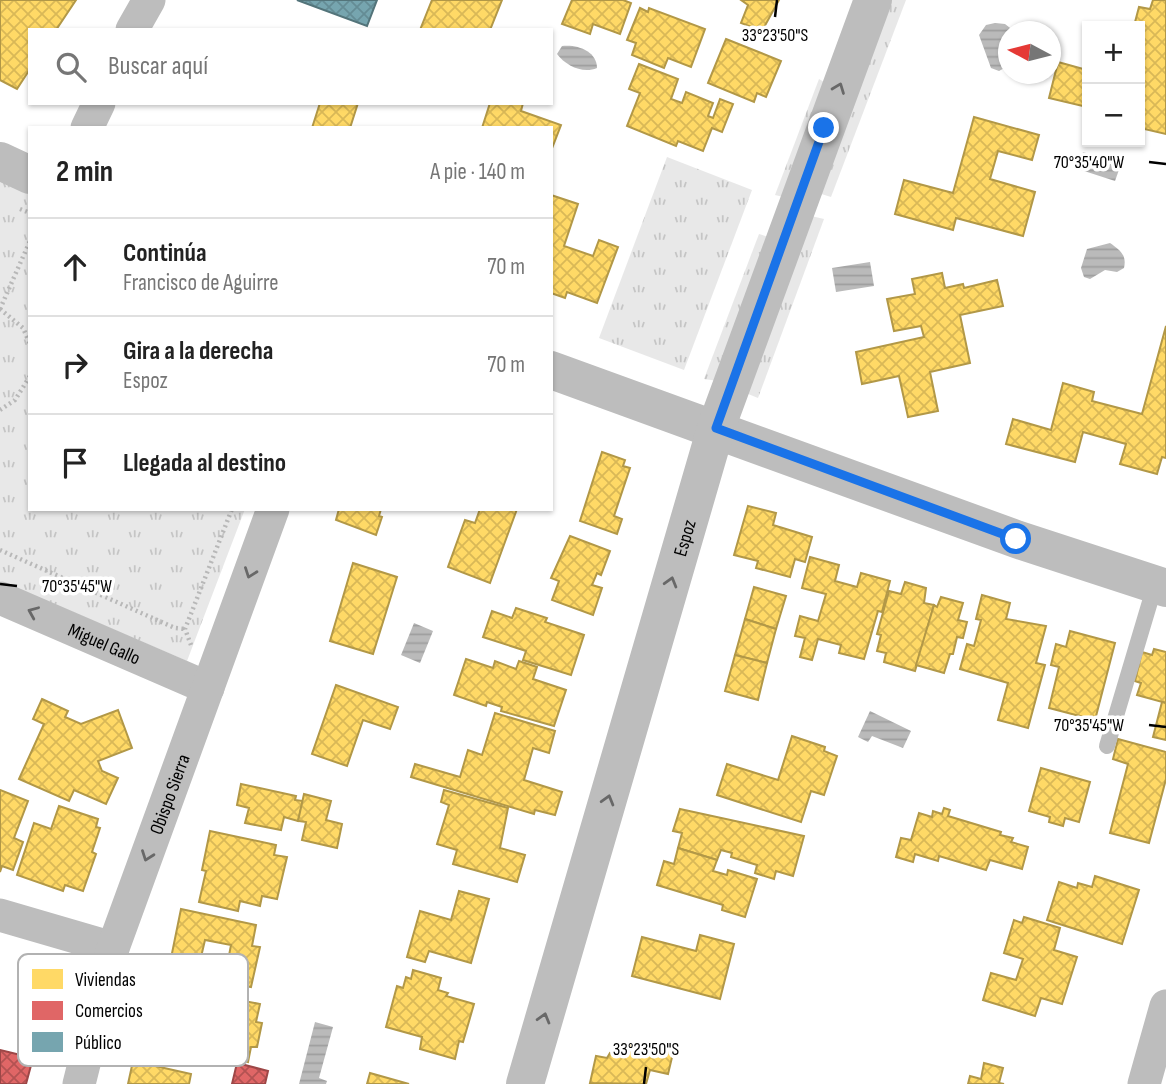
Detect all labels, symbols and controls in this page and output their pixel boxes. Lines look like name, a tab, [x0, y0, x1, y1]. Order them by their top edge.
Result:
north arrow	[998, 21, 1061, 84]
map controls	[1082, 21, 1145, 147]
button: +	[1082, 21, 1145, 84]
text: 33°23'50"S	[742, 25, 808, 46]
search box	[28, 28, 553, 105]
icon: search	[52, 48, 90, 86]
text: Buscar aquí	[108, 51, 208, 82]
one-way arrow	[831, 83, 845, 95]
button: −	[1082, 84, 1145, 147]
route end	[808, 112, 839, 143]
text: 70°35'40"W	[1054, 152, 1125, 173]
text: 2 min	[56, 154, 113, 190]
text: A pie · 140 m	[430, 158, 525, 186]
text: Continúa	[123, 238, 207, 269]
icon: ahead	[56, 248, 94, 286]
text: 70 m	[487, 253, 525, 281]
text: Francisco de Aguirre	[123, 269, 278, 297]
text: Gira a la derecha	[123, 336, 273, 367]
icon: right	[56, 346, 94, 384]
text: 70 m	[487, 351, 525, 379]
text: Espoz	[123, 367, 168, 395]
icon: arrive	[56, 444, 94, 482]
text: Llegada al destino	[123, 448, 286, 479]
street label: Espoz	[669, 517, 702, 559]
route start	[1000, 523, 1031, 554]
one-way arrow	[244, 567, 258, 579]
text: 70°35'45"W	[42, 576, 112, 597]
one-way arrow	[663, 576, 678, 588]
one-way arrow	[28, 606, 41, 620]
street label: Miguel Gallo	[64, 619, 144, 670]
text: 70°35'45"W	[1054, 715, 1124, 736]
street label: Obispo Sierra	[145, 751, 196, 838]
one-way arrow	[599, 794, 614, 806]
one-way arrow	[141, 850, 155, 862]
legend	[18, 954, 248, 1066]
text: Viviendas	[75, 969, 136, 992]
text: Comercios	[75, 1000, 143, 1023]
one-way arrow	[536, 1013, 551, 1025]
text: Público	[75, 1032, 122, 1055]
text: 33°23'50"S	[613, 1039, 679, 1060]

